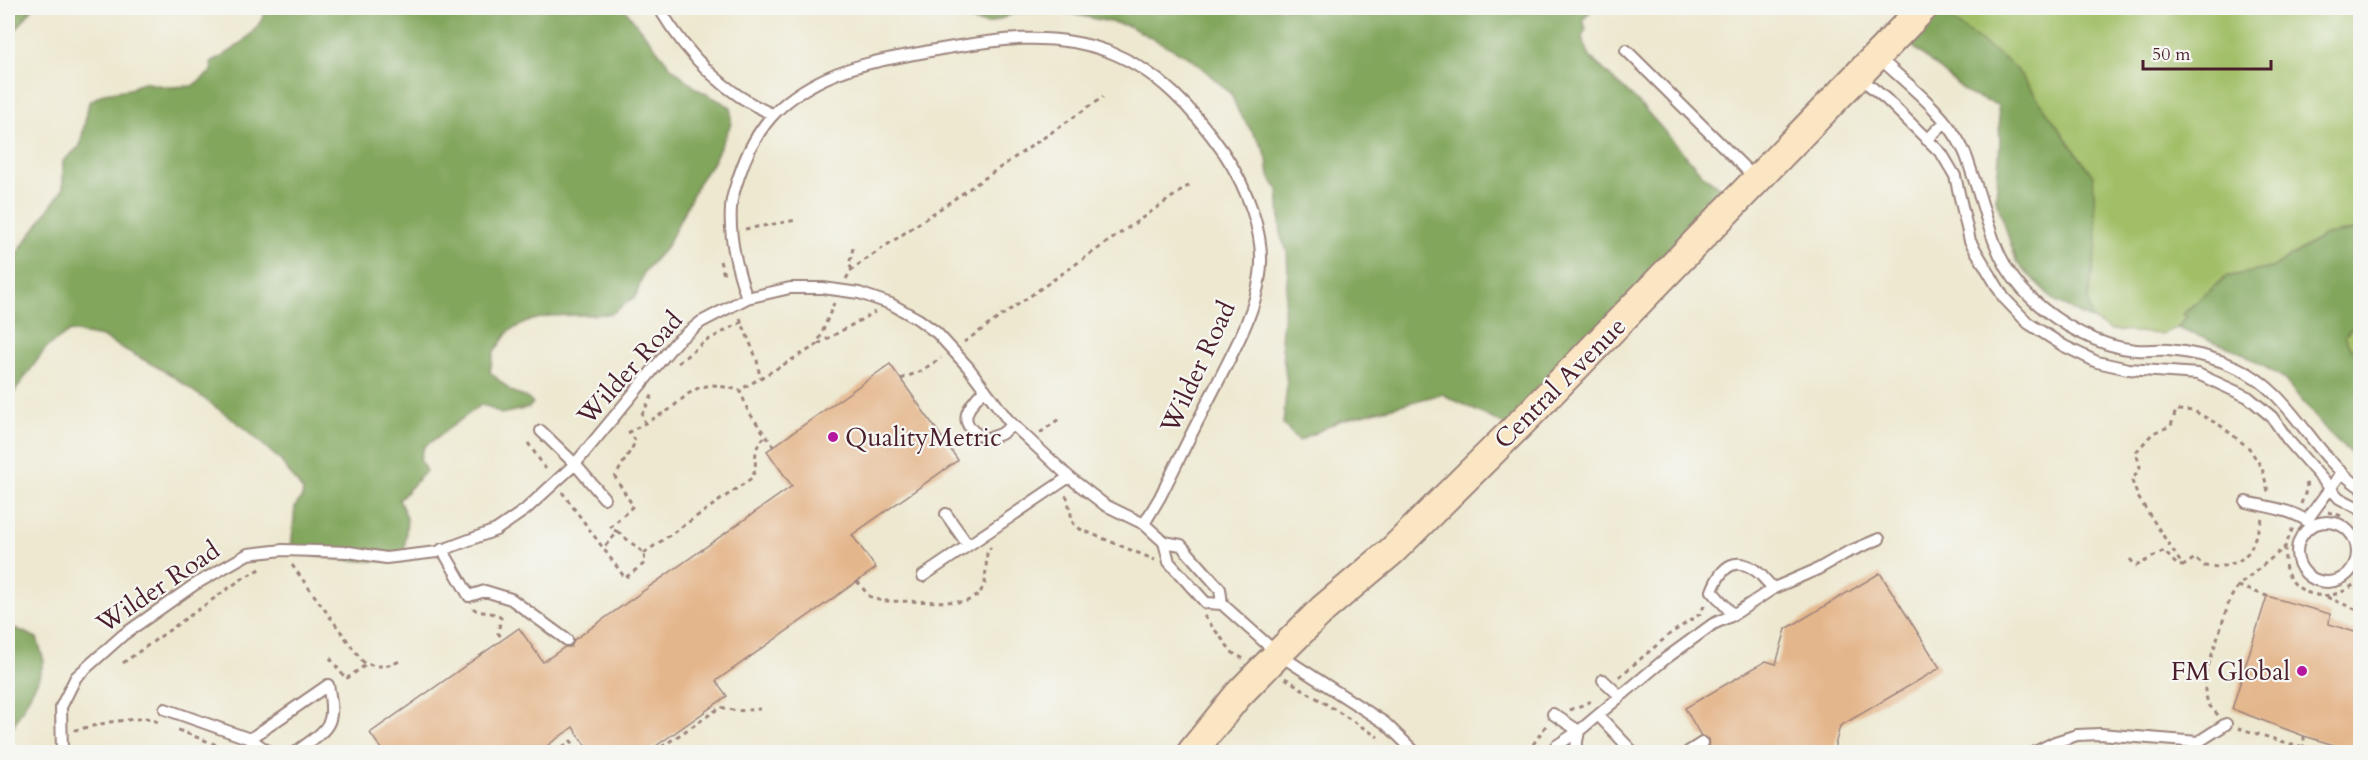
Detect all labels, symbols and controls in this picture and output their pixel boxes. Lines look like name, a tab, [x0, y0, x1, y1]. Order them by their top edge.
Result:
scale bar	[2143, 33, 2270, 71]
text: 50 m	[2152, 42, 2191, 67]
street label: Wilder Road	[1152, 295, 1244, 440]
street label: Wilder Road	[569, 303, 691, 433]
street label: Central Avenue	[1486, 309, 1634, 457]
place label: QualityMetric	[845, 420, 1002, 455]
marker: QualityMetric	[826, 430, 840, 444]
street label: Wilder Road	[89, 533, 227, 642]
place label: FM Global	[2171, 654, 2290, 689]
marker: FM Global	[2295, 664, 2309, 678]

